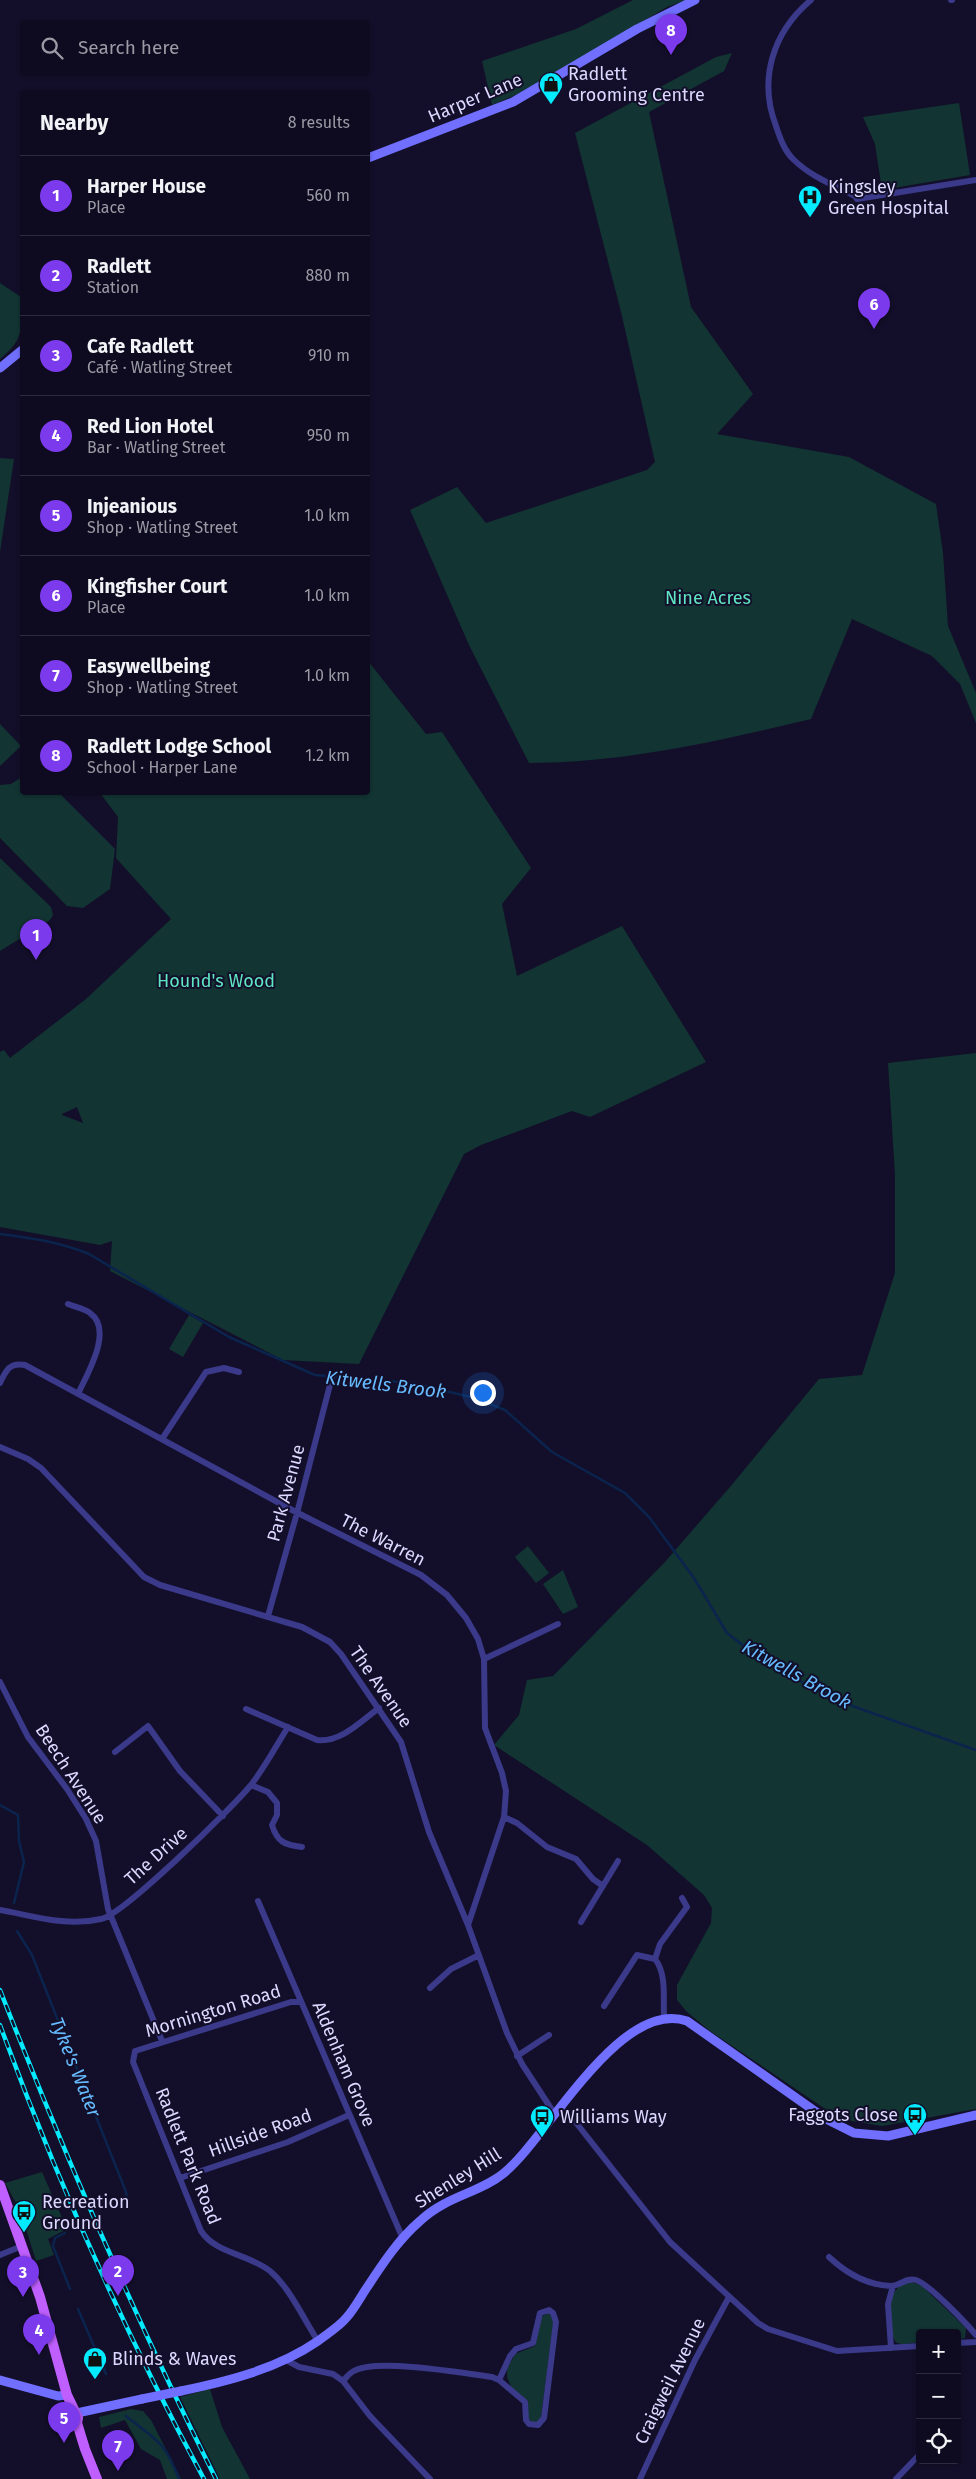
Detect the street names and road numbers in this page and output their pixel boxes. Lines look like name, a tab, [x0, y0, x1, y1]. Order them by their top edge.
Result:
street label: Harper Lane	[425, 68, 525, 128]
street label: Park Avenue	[262, 1442, 310, 1544]
street label: The Warren	[337, 1509, 429, 1571]
street label: The Avenue	[345, 1642, 417, 1732]
street label: Beech Avenue	[31, 1720, 111, 1828]
street label: The Drive	[120, 1822, 192, 1890]
street label: Mornington Road	[143, 1980, 283, 2042]
street label: Aldenham Grove	[308, 1998, 380, 2130]
street label: Radlett Park Road	[151, 2084, 225, 2228]
street label: Hillside Road	[205, 2104, 315, 2162]
street label: Shenley Hill	[411, 2143, 505, 2213]
street label: Craigweil Avenue	[630, 2314, 710, 2448]

